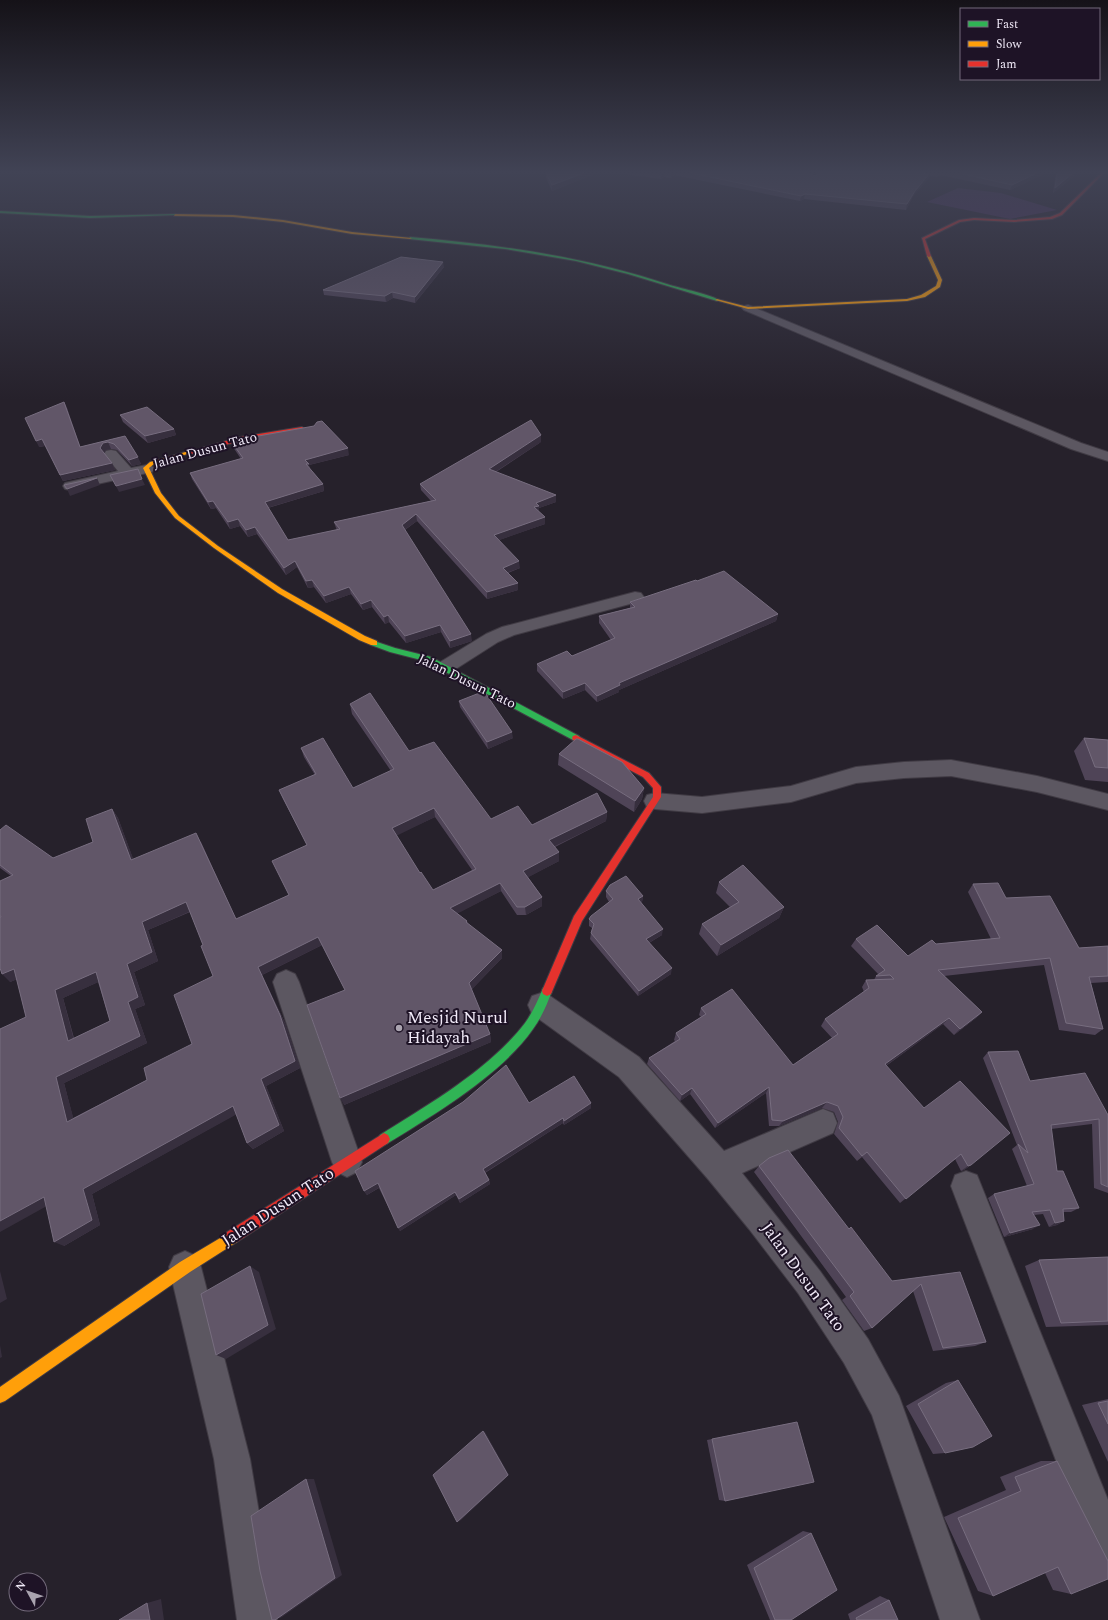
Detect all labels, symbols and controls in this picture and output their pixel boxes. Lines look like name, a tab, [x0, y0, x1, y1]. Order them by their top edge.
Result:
legend	[960, 8, 1100, 80]
text: Fast	[996, 15, 1018, 34]
text: Slow	[996, 35, 1022, 54]
text: Jam	[996, 55, 1017, 74]
street label: Jalan Dusun Tato	[151, 426, 259, 474]
street label: Jalan Dusun Tato	[414, 648, 520, 714]
place label: Mesjid Nurul Hidayah	[407, 1005, 508, 1051]
marker: Mesjid Nurul Hidayah	[394, 1023, 404, 1033]
street label: Jalan Dusun Tato	[216, 1161, 340, 1253]
street label: Jalan Dusun Tato	[754, 1217, 852, 1337]
north arrow	[8, 1572, 48, 1612]
text: N	[11, 1577, 30, 1595]

